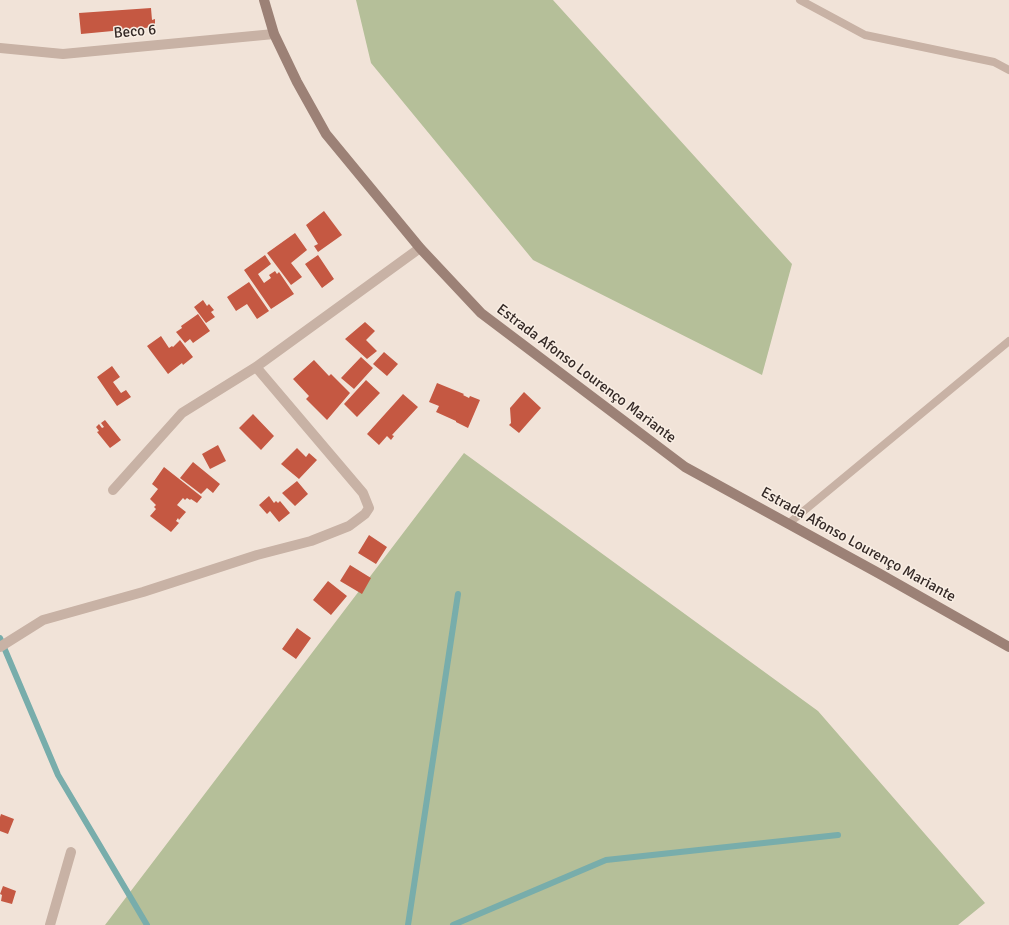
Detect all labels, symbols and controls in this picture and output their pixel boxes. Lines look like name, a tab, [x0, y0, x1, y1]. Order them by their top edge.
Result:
street label: Beco 6	[113, 21, 157, 43]
street label: Estrada Afonso Lourenço Mariante	[493, 301, 679, 447]
street label: Estrada Afonso Lourenço Mariante	[757, 484, 959, 606]

